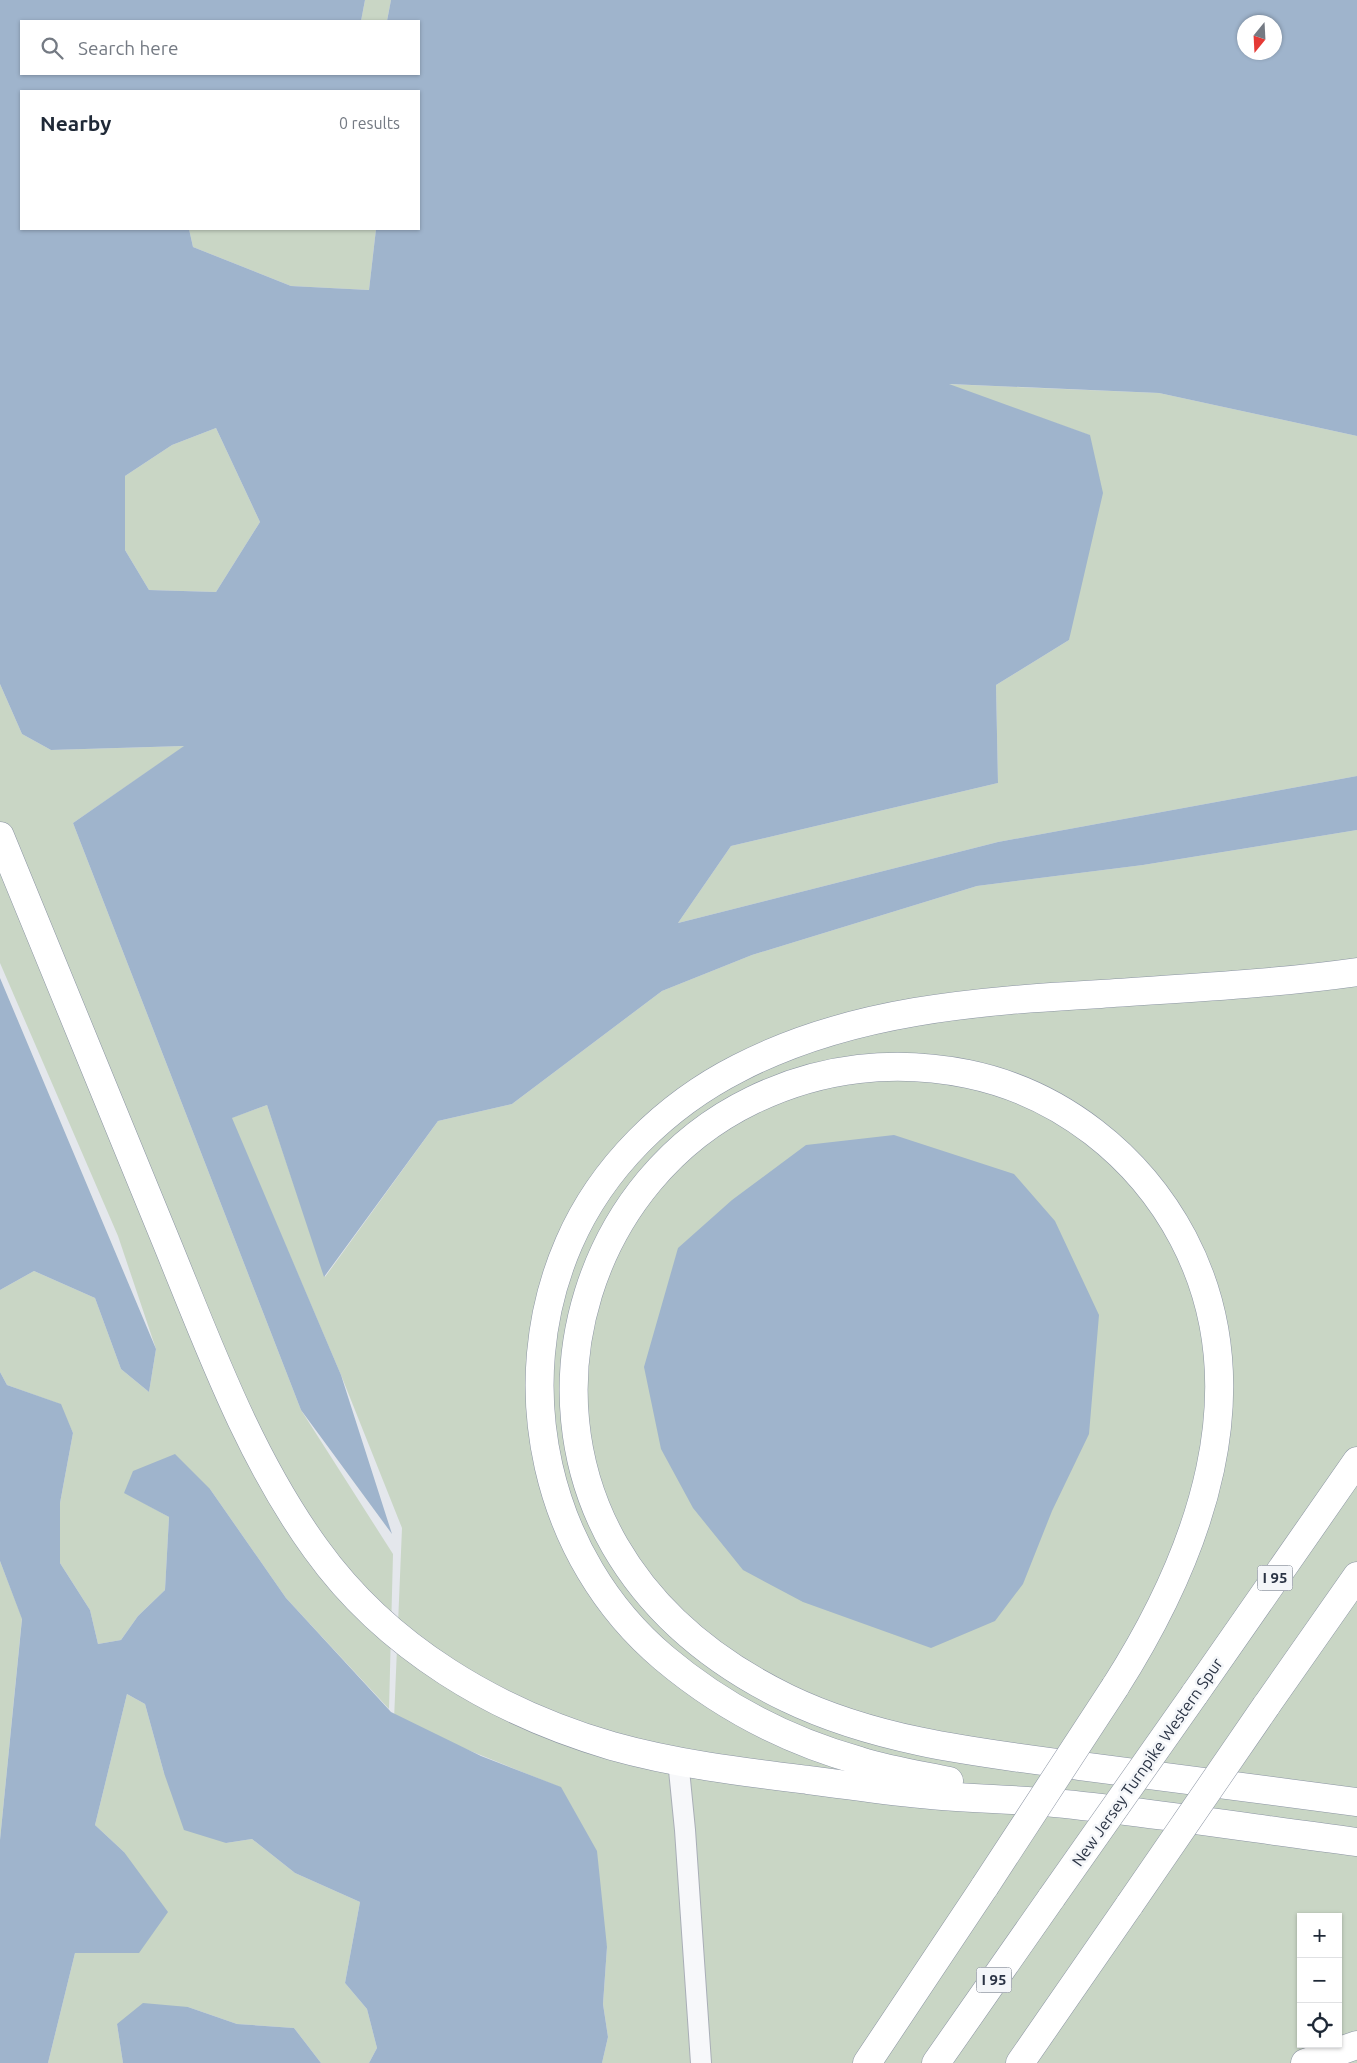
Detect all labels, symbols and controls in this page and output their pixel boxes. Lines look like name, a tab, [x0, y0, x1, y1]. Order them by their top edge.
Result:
north arrow	[1237, 15, 1282, 60]
search box	[20, 20, 420, 75]
icon: search	[38, 34, 66, 62]
text: Search here	[78, 37, 178, 59]
text: Nearby	[40, 111, 111, 135]
text: 0 results	[339, 114, 400, 132]
road number: I 95	[1258, 1566, 1292, 1590]
street label: New Jersey Turnpike Western Spur	[1068, 1655, 1226, 1869]
map controls	[1297, 1913, 1342, 2048]
button: +	[1297, 1913, 1342, 1958]
button: −	[1297, 1958, 1342, 2003]
road number: I 95	[976, 1968, 1012, 1992]
button: locate	[1297, 2003, 1342, 2048]

